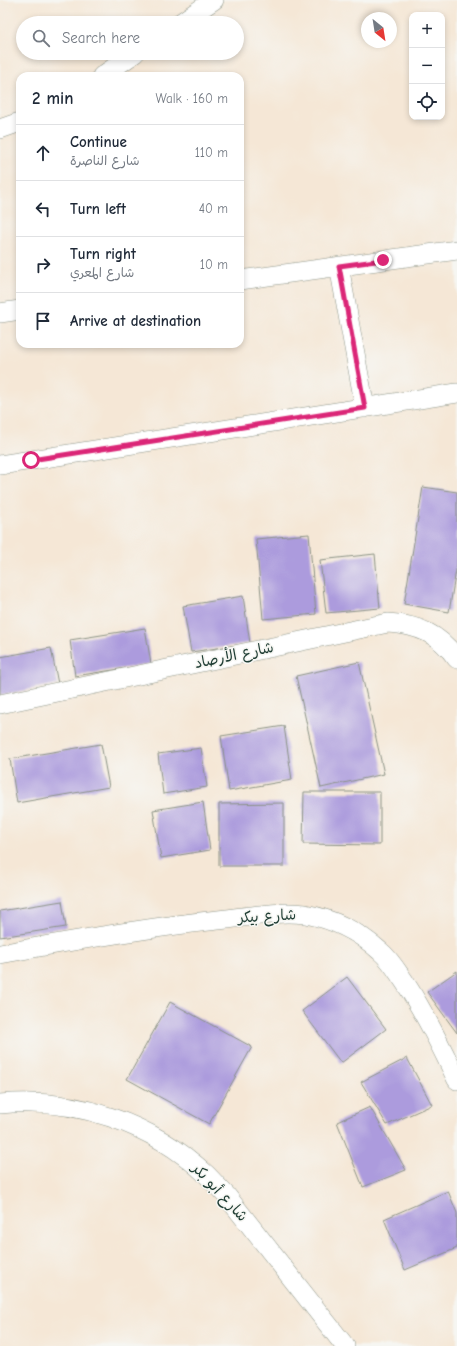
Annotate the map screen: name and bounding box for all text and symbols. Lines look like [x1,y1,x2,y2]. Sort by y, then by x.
north arrow [361,12,397,48]
map controls [409,12,445,120]
button: + [409,12,445,48]
search box [16,16,244,60]
icon: search [30,27,52,49]
text: Search here [62,29,140,47]
button: − [409,48,445,84]
button: locate [409,84,445,120]
text: 2 min [32,89,73,108]
text: Walk · 160 m [156,91,228,106]
text: Continue [70,133,127,151]
icon: ahead [32,142,54,164]
text: 110 m [195,145,228,160]
text: شارع الناصرة [70,153,140,168]
icon: left [32,198,54,220]
text: Turn left [70,200,126,218]
text: 40 m [199,201,228,216]
text: Turn right [70,245,136,263]
route end [374,251,392,269]
icon: right [32,254,54,276]
text: 10 m [200,257,228,272]
text: شارع المعري [70,265,134,280]
icon: arrive [32,310,54,332]
text: Arrive at destination [70,312,201,330]
route start [22,451,40,469]
street label: شارع الأرصاد [193,637,275,673]
street label: شارع بيكر [236,905,296,928]
street label: شارع أبو بكر [186,1158,252,1226]

